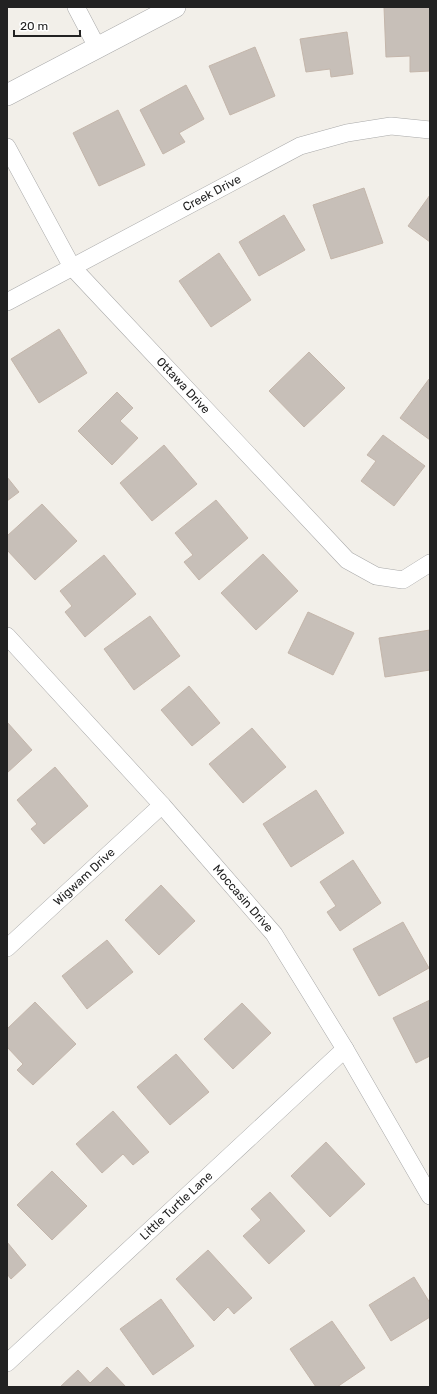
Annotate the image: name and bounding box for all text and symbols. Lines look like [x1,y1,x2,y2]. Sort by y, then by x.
scale bar [14,12,80,38]
text: 20 m [20,19,48,33]
street label: Creek Drive [180,172,243,214]
street label: Ottawa Drive [153,354,213,417]
street label: Wigwam Drive [51,845,118,909]
street label: Moccasin Drive [210,862,276,935]
street label: Little Turtle Lane [137,1169,216,1243]

